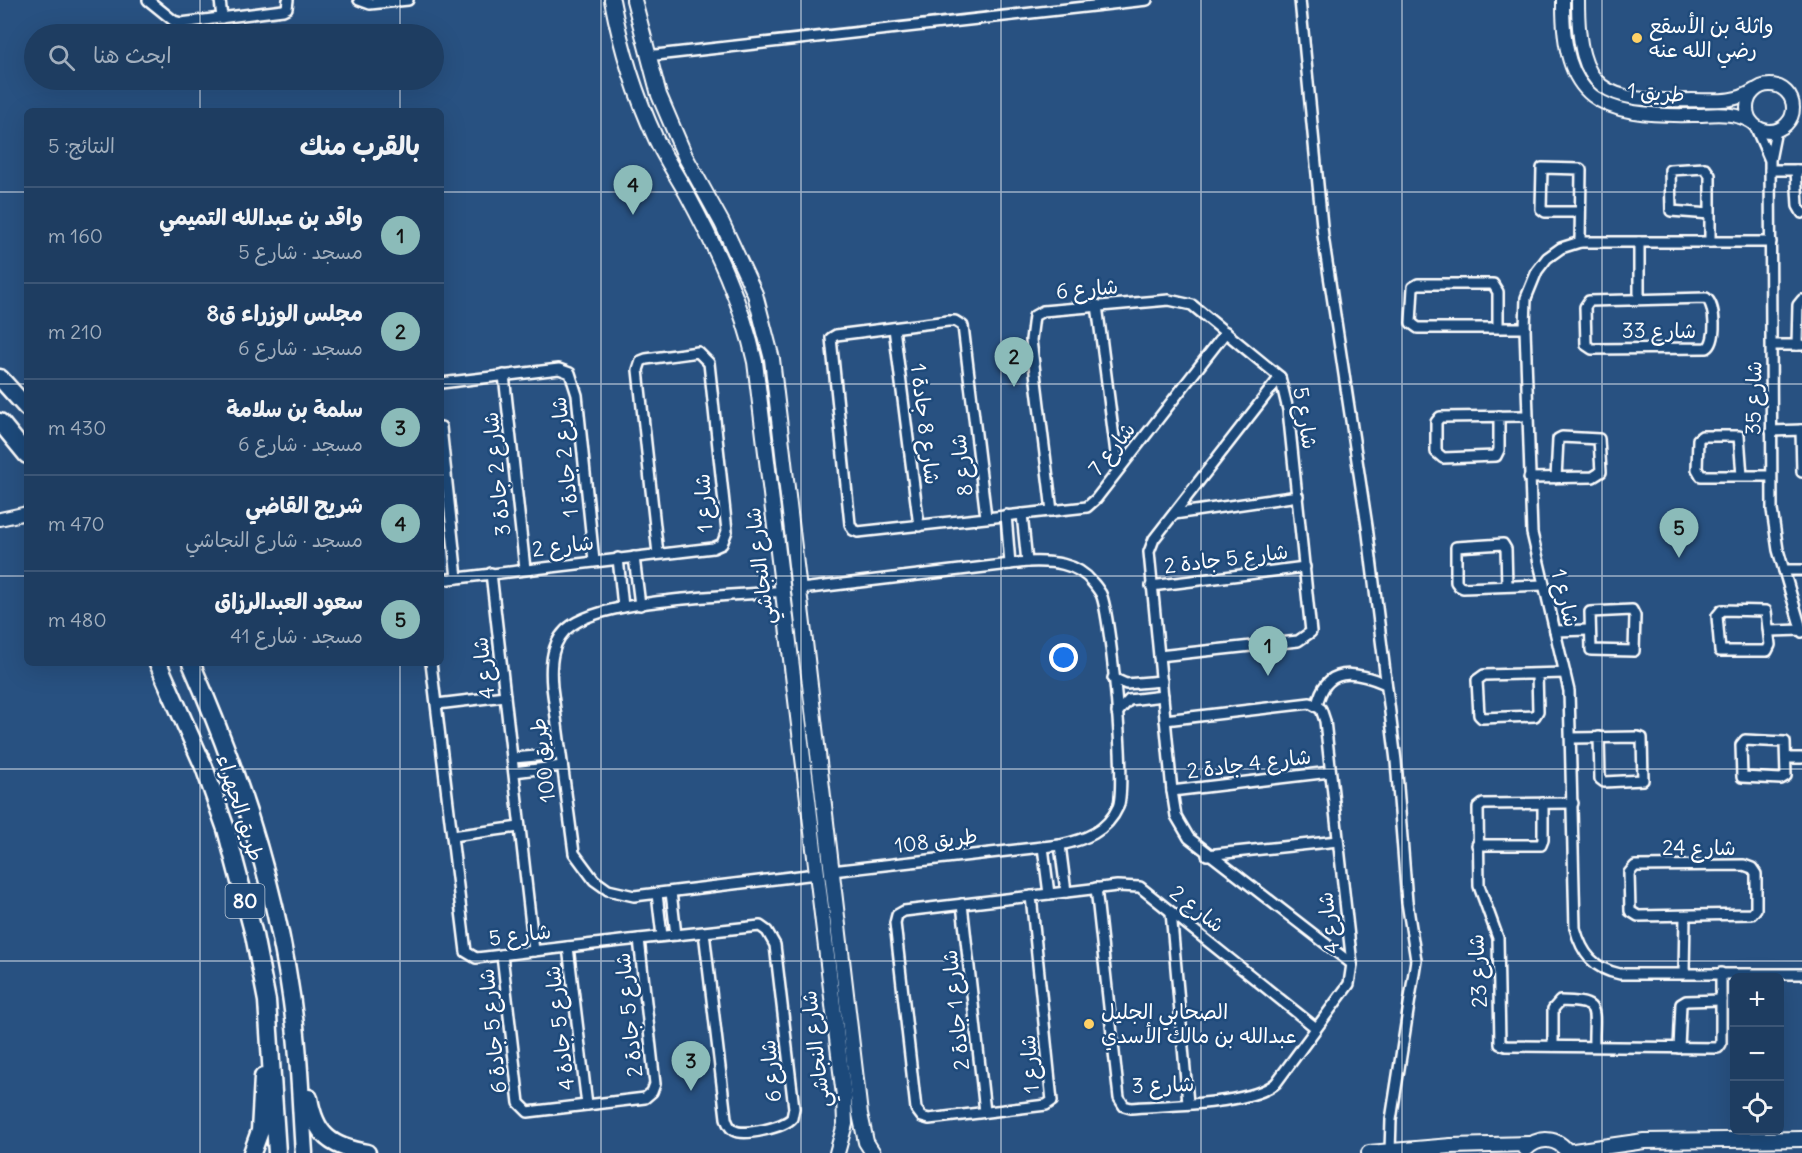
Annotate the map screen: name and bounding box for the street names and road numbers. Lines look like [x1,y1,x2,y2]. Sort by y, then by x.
street label: طريق 1 [1626,77,1686,108]
street label: شارع 6 [1055,272,1119,307]
street label: شارع 33 [1622,317,1696,346]
street label: شارع 35 [1739,361,1770,435]
street label: شارع 8 جادة 1 [903,362,946,486]
street label: شارع 5 [1285,385,1324,451]
street label: شارع 2 جادة 1 [545,395,586,519]
street label: شارع 2 جادة 3 [477,410,518,537]
street label: شارع 7 [1082,416,1143,482]
street label: شارع 8 [944,432,981,498]
street label: شارع 1 [688,473,721,533]
street label: شارع النجاشي [739,505,786,626]
street label: شارع 2 [531,528,596,565]
street label: شارع 5 جادة 2 [1162,537,1290,581]
street label: شارع 1 [1543,566,1586,630]
street label: شارع 4 [466,635,503,701]
street label: طريق 100 [524,716,561,804]
street label: شارع 4 جادة 2 [1185,742,1313,787]
street label: طريق الجهراء [211,751,270,865]
street label: طريق 108 [893,822,979,859]
street label: شارع 24 [1662,834,1736,863]
street label: شارع 2 [1163,879,1230,940]
road number: 80 [226,884,264,918]
street label: شارع 4 [1311,890,1348,956]
street label: شارع 5 [487,917,553,954]
street label: شارع 23 [1462,933,1495,1009]
street label: شارع 1 جادة 2 [936,948,977,1072]
street label: شارع 5 جادة 2 [609,951,650,1079]
street label: شارع 5 جادة 4 [538,964,583,1092]
street label: شارع 5 جادة 6 [473,967,514,1095]
street label: شارع النجاشي [795,988,842,1109]
street label: شارع 1 [1014,1034,1047,1094]
street label: شارع 6 [754,1038,789,1104]
street label: شارع 3 [1131,1070,1195,1101]

